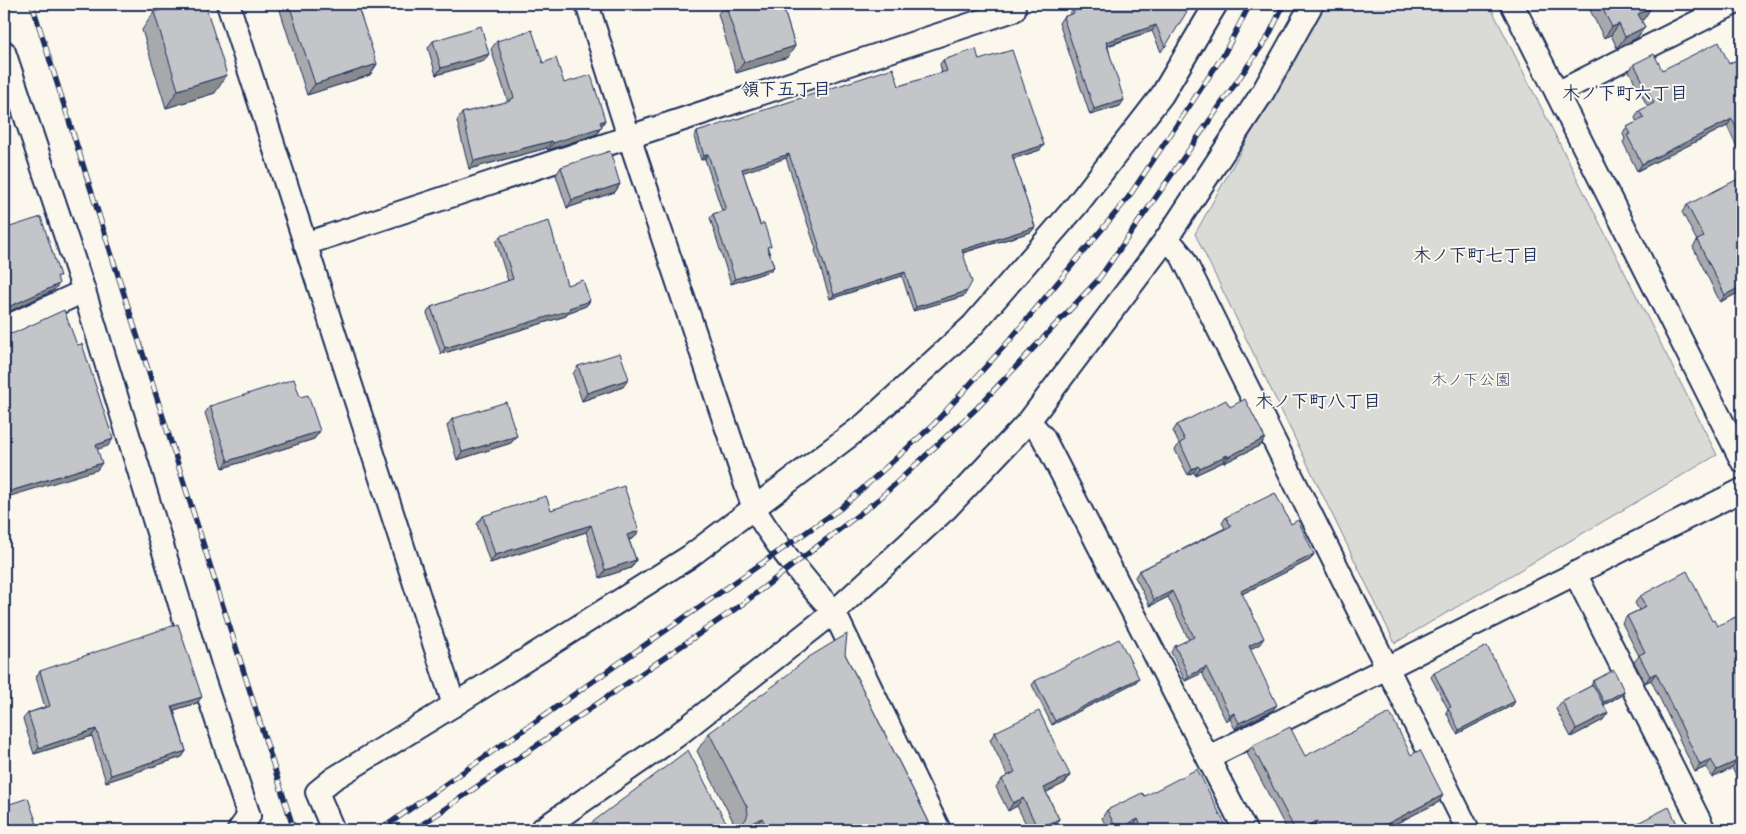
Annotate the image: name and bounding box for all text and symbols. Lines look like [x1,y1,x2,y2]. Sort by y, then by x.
district label: 領下五丁目 [741,73,831,105]
district label: 木ノ下町六丁目 [1562,77,1688,109]
district label: 木ノ下町七丁目 [1413,239,1539,271]
park label: 木ノ下公園 [1431,365,1511,394]
district label: 木ノ下町八丁目 [1255,385,1381,417]

